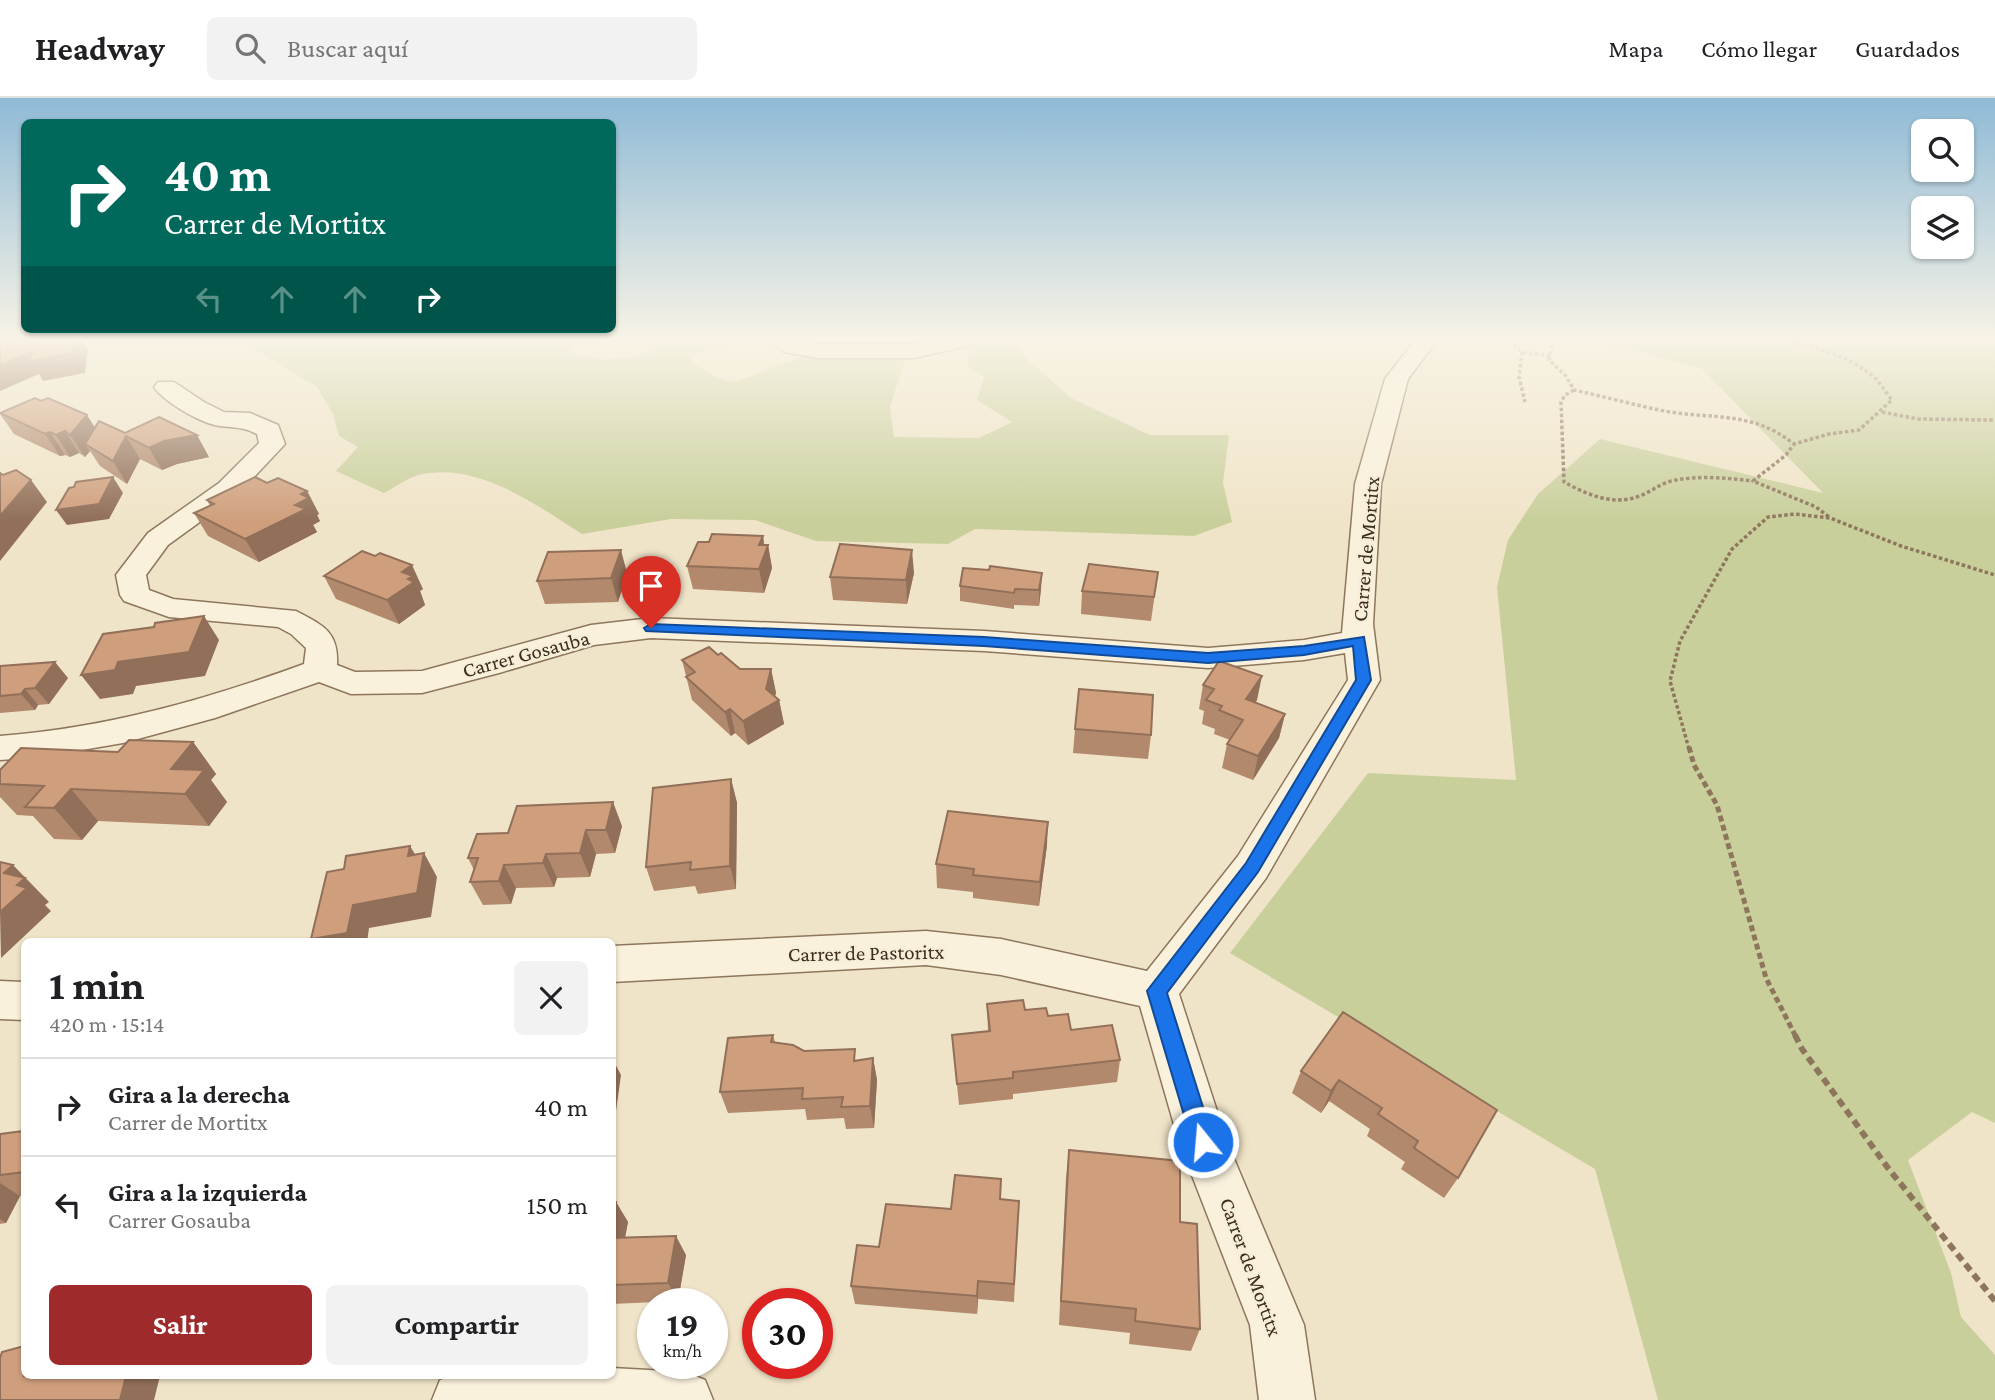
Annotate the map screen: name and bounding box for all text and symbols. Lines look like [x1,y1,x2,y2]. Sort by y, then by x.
search box [207,17,697,80]
icon: search [231,29,269,67]
text: Headway [35,30,165,67]
text: Buscar aquí [287,34,408,63]
text: Mapa [1609,35,1663,62]
text: Cómo llegar [1701,35,1817,62]
text: Guardados [1855,35,1960,62]
map controls [1911,119,1974,259]
button: search [1911,119,1974,182]
icon: right [49,147,140,238]
text: 40 m [164,147,271,202]
button: layers [1911,196,1974,259]
text: Carrer de Mortitx [164,205,386,241]
icon: left [190,280,228,318]
icon: ahead [263,280,301,318]
icon: ahead [336,280,374,318]
icon: right [409,280,447,318]
street label: Carrer de Mortitx [1348,475,1384,623]
pin [621,556,681,628]
icon: arrive [632,567,670,605]
street label: Carrer Gosauba [460,625,592,682]
street label: Carrer de Pastoritx [788,940,945,966]
text: 1 min [49,961,145,1008]
button: close [514,961,588,1035]
text: 420 m · 15:14 [49,1011,165,1037]
text: Gira a la derecha [108,1080,290,1109]
icon: right [49,1088,87,1126]
text: 40 m [534,1093,588,1122]
position arrow [1166,1105,1240,1179]
text: Carrer de Mortitx [108,1109,268,1135]
text: Gira a la izquierda [108,1178,307,1207]
icon: left [49,1186,87,1224]
text: 150 m [527,1191,588,1220]
street label: Carrer de Mortitx [1215,1194,1287,1340]
text: Carrer Gosauba [108,1207,251,1233]
button: Salir [49,1285,312,1365]
button: Compartir [326,1285,588,1365]
speed limit sign: 30 [742,1288,833,1379]
text: 19 [666,1305,699,1344]
text: km/h [663,1341,702,1361]

